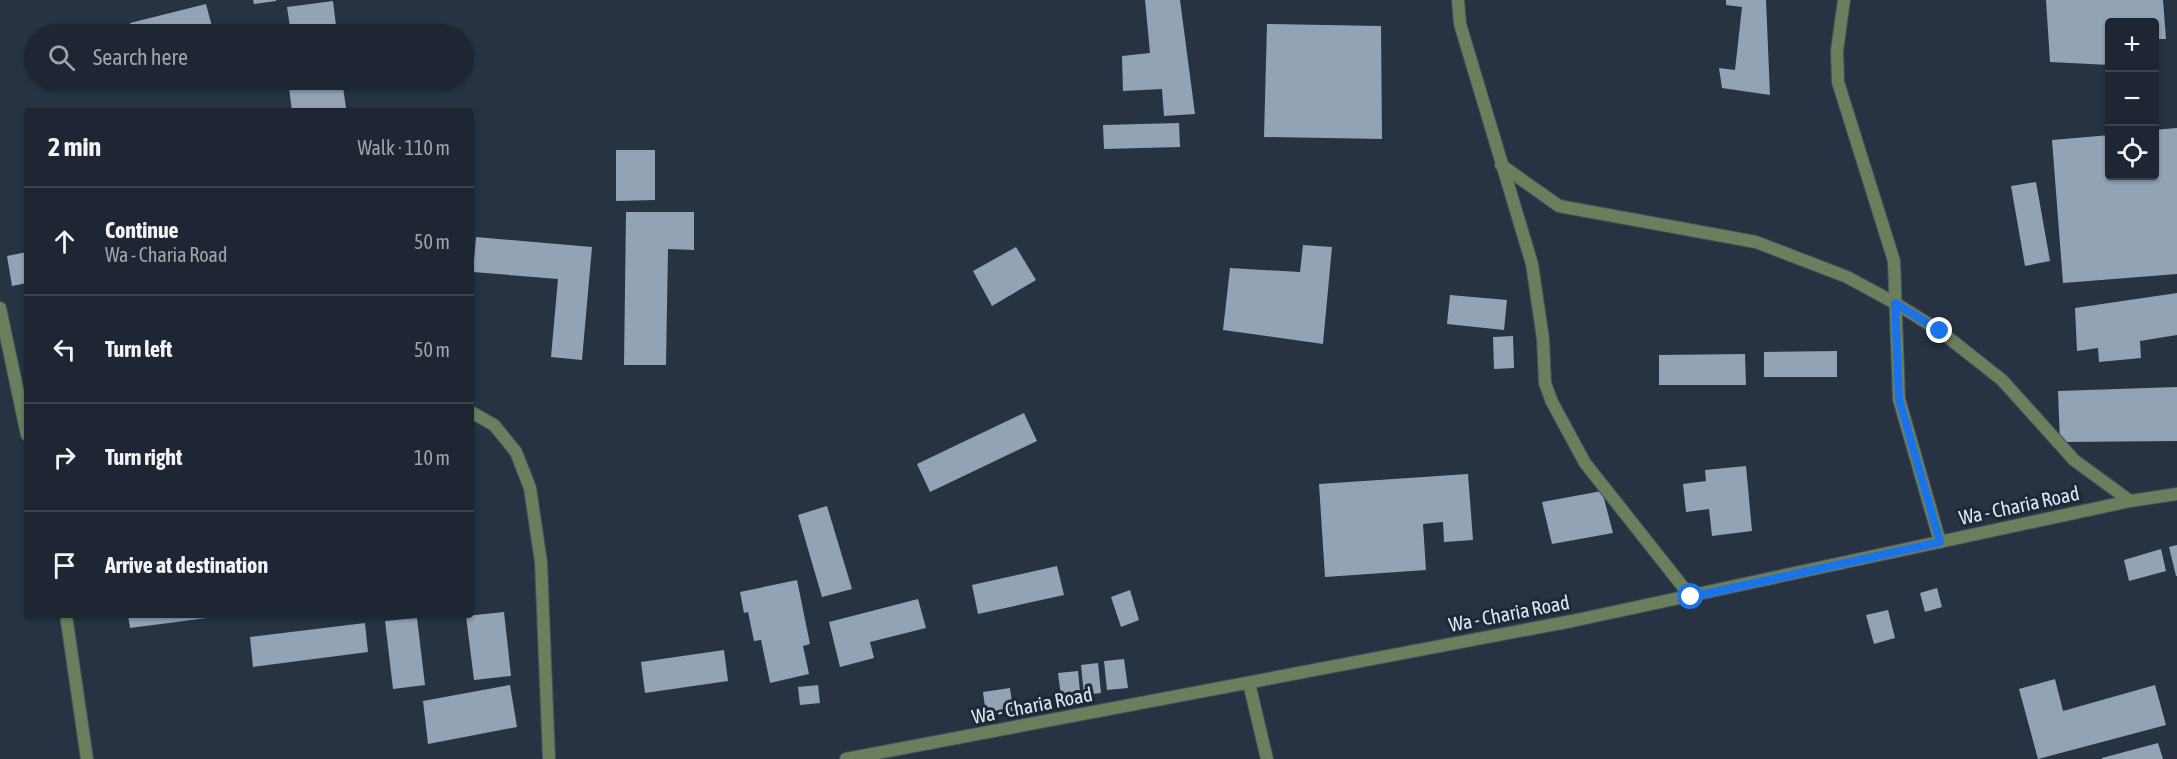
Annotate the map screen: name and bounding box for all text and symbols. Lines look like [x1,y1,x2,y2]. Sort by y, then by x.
map controls [2105,18,2159,180]
button: + [2105,18,2159,72]
search box [24,24,474,90]
icon: search [45,41,78,74]
text: Search here [93,44,188,70]
button: − [2105,72,2159,126]
button: locate [2105,126,2159,180]
text: 2 min [48,132,101,162]
text: Walk · 110 m [358,136,450,159]
text: Continue [105,217,179,243]
icon: ahead [48,225,81,258]
text: 50 m [414,230,450,253]
text: Wa - Charia Road [105,243,227,266]
route end [1926,317,1952,343]
icon: left [48,333,81,366]
text: Turn left [105,336,172,362]
text: 50 m [414,338,450,361]
icon: right [48,441,81,474]
text: Turn right [105,444,182,470]
text: 10 m [414,446,450,469]
street label: Wa - Charia Road [1957,481,2081,529]
icon: arrive [48,549,81,582]
text: Arrive at destination [105,552,268,578]
route start [1677,583,1703,609]
street label: Wa - Charia Road [1447,590,1571,636]
street label: Wa - Charia Road [970,682,1094,728]

